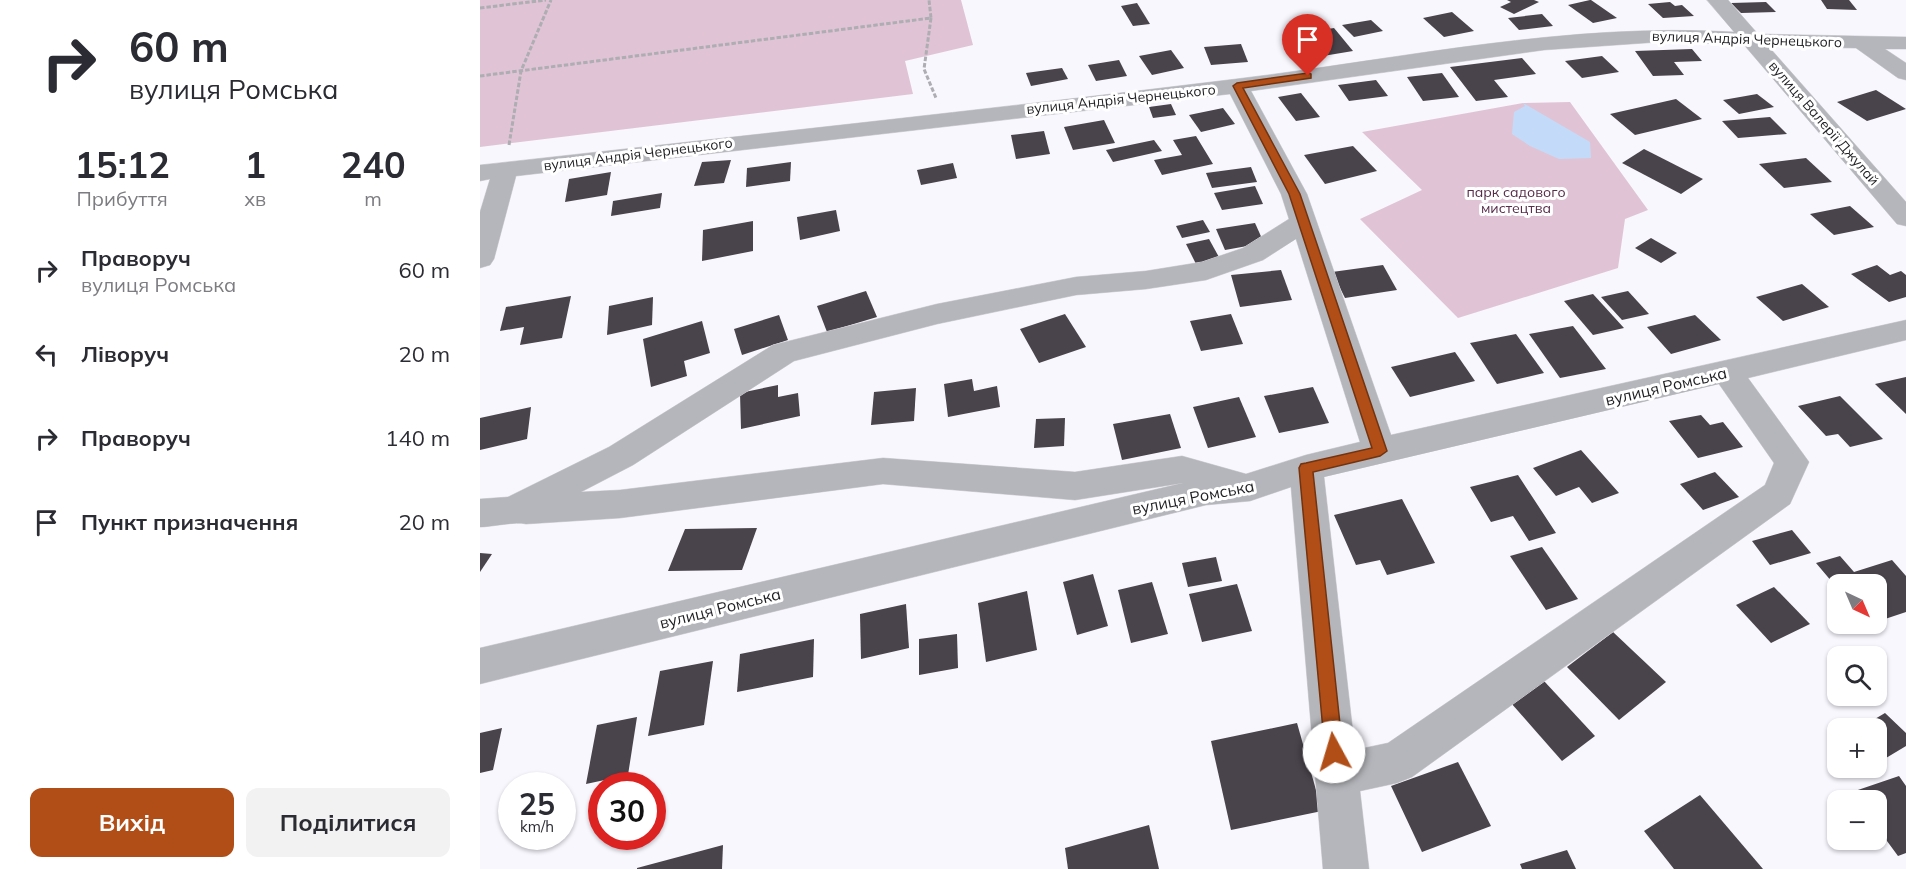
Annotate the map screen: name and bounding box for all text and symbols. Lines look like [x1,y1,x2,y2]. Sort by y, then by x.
pin [1282,14,1333,76]
text: 60 m [129,20,229,73]
icon: arrive [1291,23,1324,56]
icon: right [30,24,108,102]
street label: вулиця Андрія Чернецького [1652,27,1842,51]
street label: вулиця Валерії Джулай [1765,57,1883,189]
text: вулиця Ромська [129,72,339,106]
street label: вулиця Андрія Чернецького [1025,80,1217,118]
street label: вулиця Андрія Чернецького [542,133,734,175]
text: 15:12 [74,142,170,187]
text: 1 [244,142,266,187]
text: 240 [341,142,406,187]
park label: парк садового мистецтва [1466,183,1566,217]
text: Прибуття [77,186,168,211]
text: хв [244,186,266,211]
text: m [364,186,382,211]
text: Праворуч [81,244,191,272]
icon: right [30,254,63,287]
text: 60 m [399,256,450,284]
text: вулиця Ромська [81,272,236,297]
icon: left [30,338,63,371]
text: Ліворуч [81,340,169,368]
text: 20 m [399,340,450,368]
street label: вулиця Ромська [1603,362,1729,410]
icon: right [30,422,63,455]
text: Праворуч [81,424,191,452]
text: 140 m [385,424,450,452]
street label: вулиця Ромська [1130,475,1256,519]
icon: arrive [30,506,63,539]
text: Пункт призначення [81,508,298,536]
text: 20 m [399,508,450,536]
north arrow [1827,574,1887,634]
map controls [1827,574,1887,850]
street label: вулиця Ромська [657,583,783,633]
button: search [1827,646,1887,706]
button: + [1827,718,1887,778]
position arrow [1302,720,1366,784]
speed limit sign: 30 [588,772,666,850]
text: 25 [519,785,555,823]
button: Вихід [30,788,234,857]
button: Поділитися [246,788,450,857]
button: − [1827,790,1887,850]
text: km/h [520,817,554,836]

